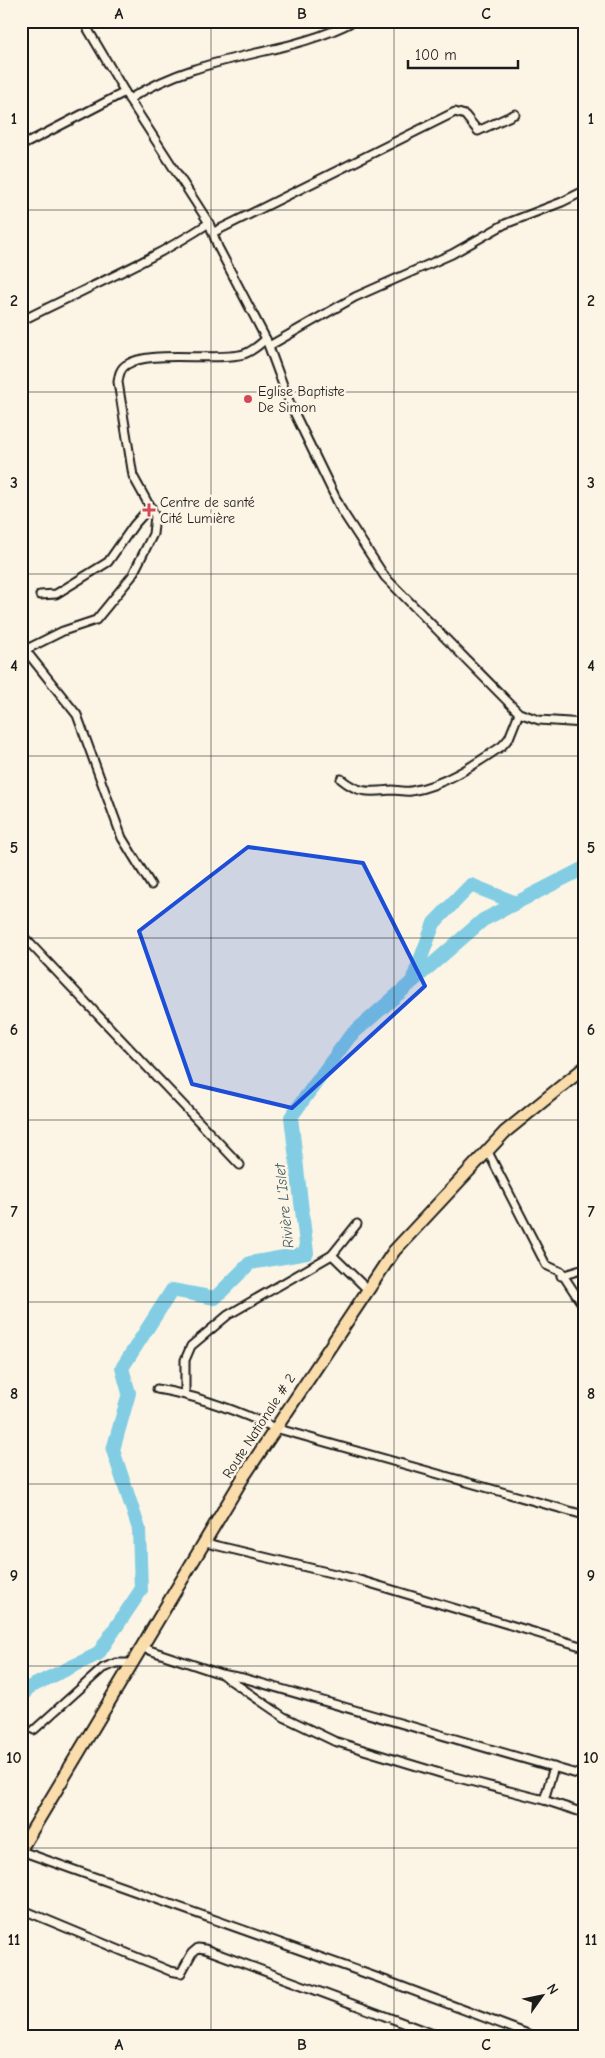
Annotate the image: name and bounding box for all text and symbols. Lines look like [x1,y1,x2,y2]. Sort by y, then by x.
text: A [115,5,124,23]
text: B [297,5,307,23]
text: C [481,5,491,23]
scale bar [408,38,518,70]
text: 100 m [415,46,457,64]
text: 1 [11,110,17,128]
text: 1 [588,110,594,128]
text: 2 [10,292,18,310]
text: 2 [587,292,595,310]
place label: Eglise Baptiste De Simon [258,383,344,416]
marker: Eglise Baptiste De Simon [242,393,254,405]
text: 3 [10,474,18,492]
text: 3 [587,474,595,492]
place label: Centre de santé Cité Lumière [160,494,255,527]
marker: Centre de santé Cité Lumière [142,503,156,517]
text: 4 [10,657,18,675]
text: 4 [587,657,595,675]
text: 5 [10,839,18,857]
text: 5 [587,839,595,857]
text: 6 [10,1021,18,1039]
text: 6 [587,1021,595,1039]
water label: Rivière L'Islet [270,1161,297,1249]
text: 7 [10,1203,18,1221]
text: 7 [587,1203,595,1221]
street label: Route Nationale # 2 [219,1371,299,1481]
text: 8 [10,1385,18,1403]
text: 8 [587,1385,595,1403]
text: 9 [10,1567,18,1585]
text: 9 [587,1567,595,1585]
text: 10 [6,1749,22,1767]
text: 10 [583,1749,599,1767]
text: 11 [8,1931,20,1949]
text: 11 [585,1931,597,1949]
north arrow [518,1970,568,2020]
text: N [543,1981,562,1998]
text: A [115,2036,124,2054]
text: B [297,2036,307,2054]
text: C [481,2036,491,2054]

